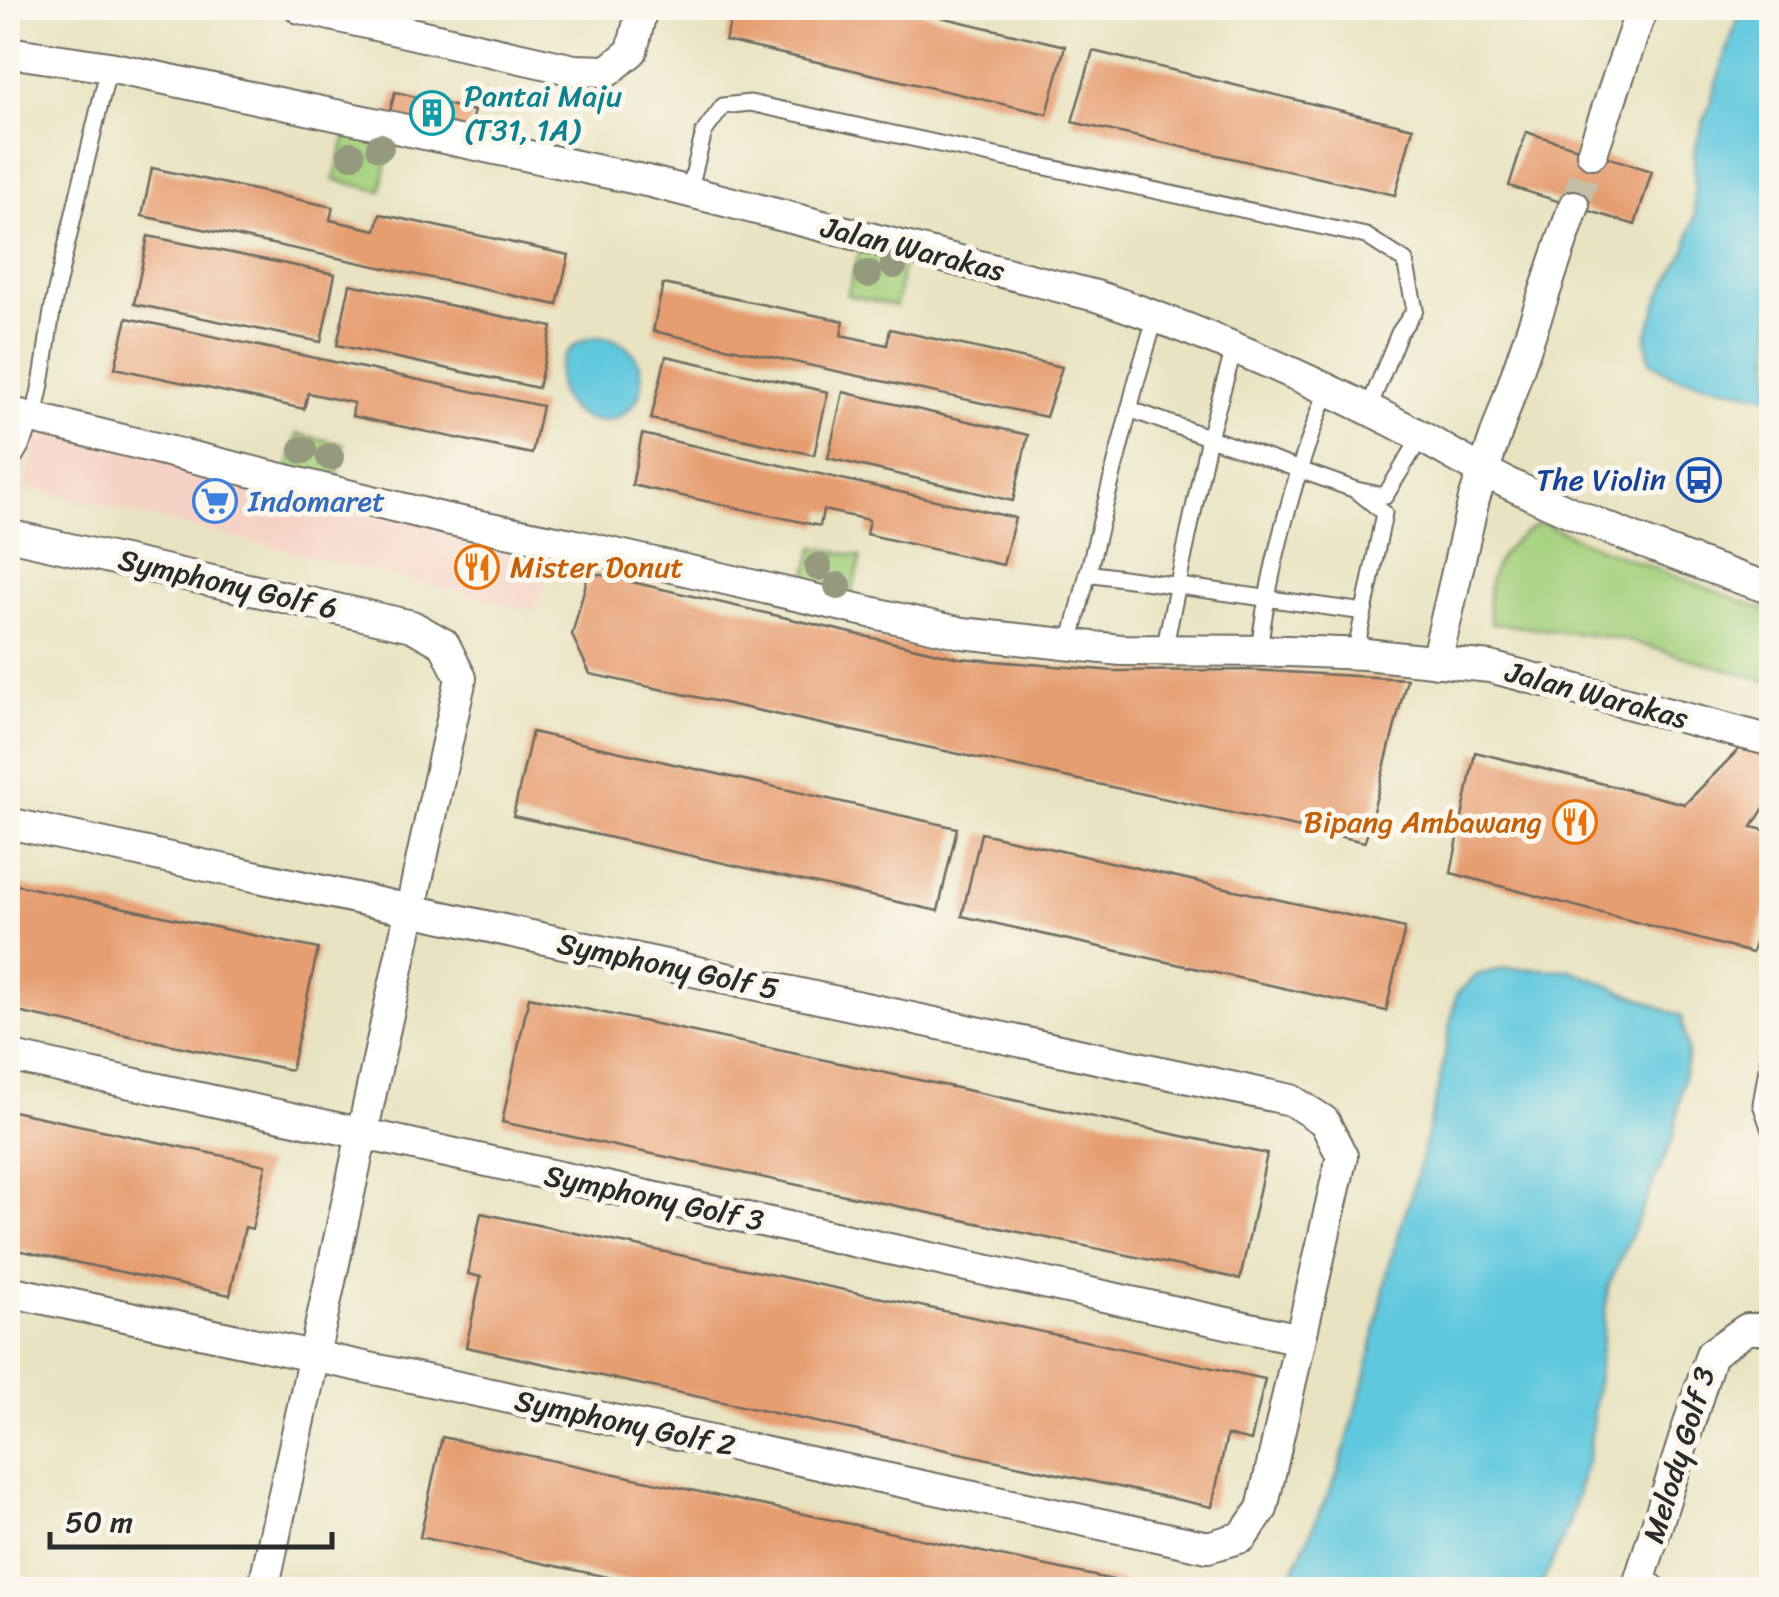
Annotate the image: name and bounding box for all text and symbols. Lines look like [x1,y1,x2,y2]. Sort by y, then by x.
place label: Pantai Maju (T31, 1A) [464,69,622,157]
building icon: Pantai Maju (T31, 1A) [409,90,455,136]
street label: Jalan Warakas [815,200,1011,298]
place label: The Violin [1536,453,1666,507]
bus stop icon: The Violin [1676,457,1722,503]
place label: Indomaret [247,474,385,528]
supermarket icon: Indomaret [192,478,238,524]
street label: Symphony Golf 6 [113,533,343,635]
place label: Mister Donut [510,540,683,594]
restaurant icon: Mister Donut [454,544,500,590]
street label: Jalan Warakas [1499,644,1695,745]
place label: Bipang Ambawang [1304,795,1542,849]
restaurant icon: Bipang Ambawang [1552,799,1598,845]
street label: Symphony Golf 5 [552,916,784,1016]
street label: Symphony Golf 3 [539,1148,769,1248]
street label: Melody Golf 3 [1627,1360,1731,1550]
street label: Symphony Golf 2 [510,1373,740,1473]
scale bar [50,1487,332,1549]
text: 50 m [65,1495,133,1549]

